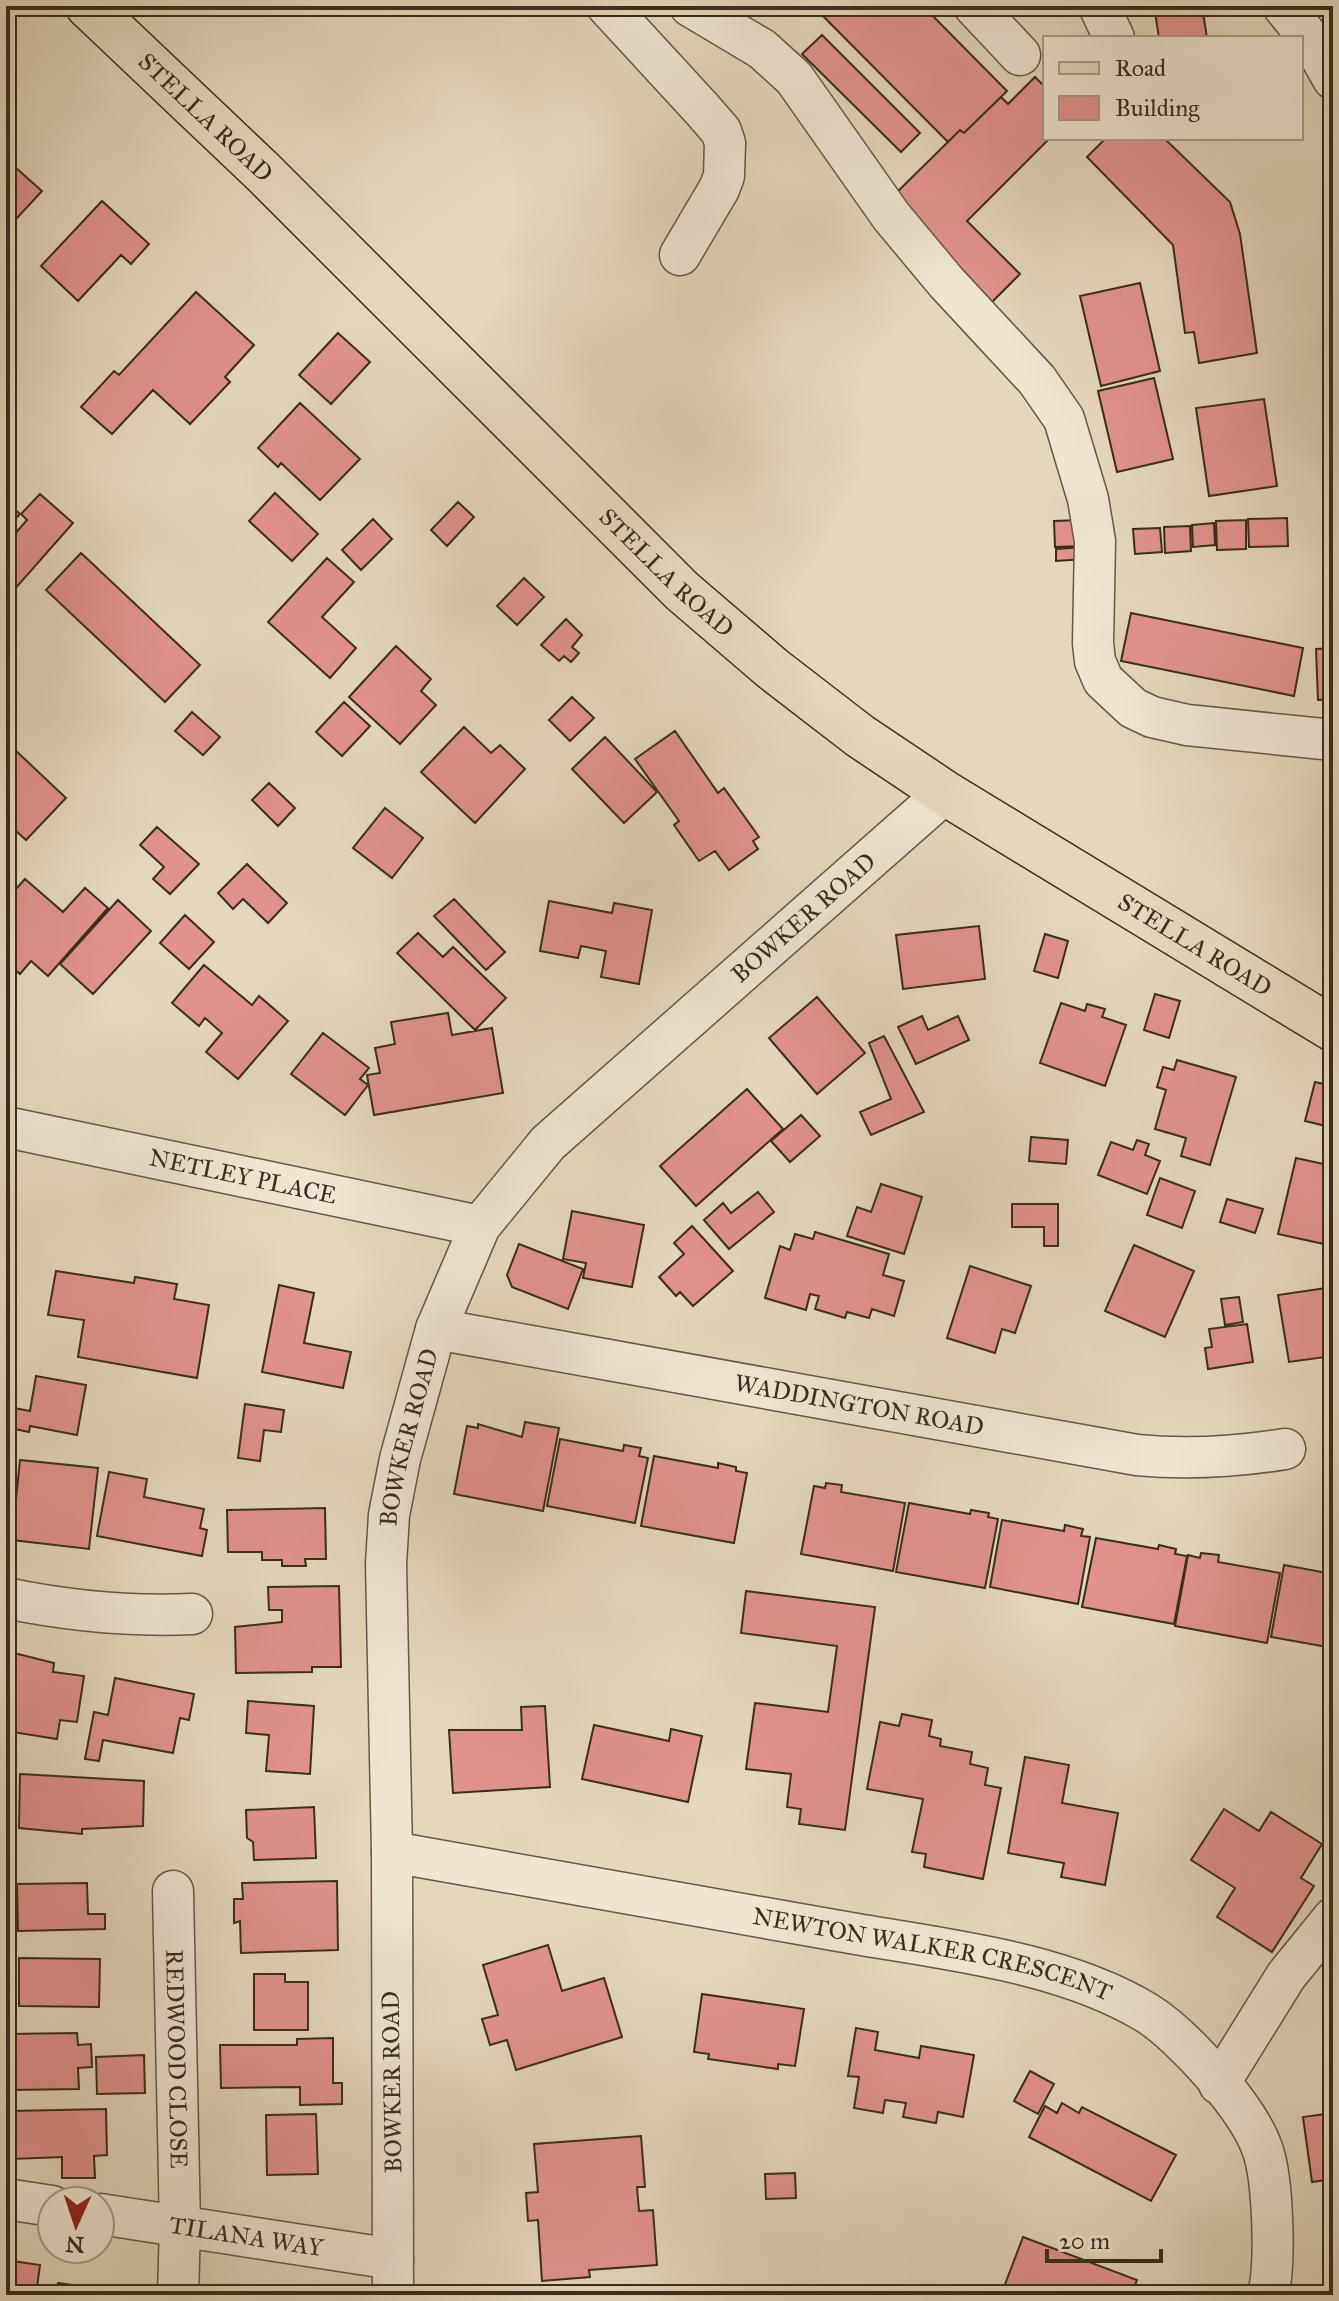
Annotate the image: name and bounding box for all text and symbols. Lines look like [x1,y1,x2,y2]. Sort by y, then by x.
legend [1043,36,1303,140]
street label: STELLA ROAD [132,47,279,188]
text: Road [1115,53,1166,83]
text: Building [1115,93,1200,123]
street label: STELLA ROAD [593,502,740,644]
street label: BOWKER ROAD [725,846,882,989]
street label: STELLA ROAD [1112,887,1277,1003]
street label: NETLEY PLACE [147,1142,339,1211]
street label: BOWKER ROAD [373,1345,445,1527]
street label: WADDINGTON ROAD [732,1368,986,1442]
street label: NEWTON WALKER CRESCENT [750,1901,1117,2008]
street label: REDWOOD CLOSE [159,1949,194,2169]
street label: BOWKER ROAD [375,1991,409,2173]
north arrow [36,2185,116,2265]
street label: TILANA WAY [167,2210,326,2263]
scale bar [1047,2213,1161,2263]
text: 20 m [1059,2226,1110,2256]
text: N [65,2230,85,2258]

